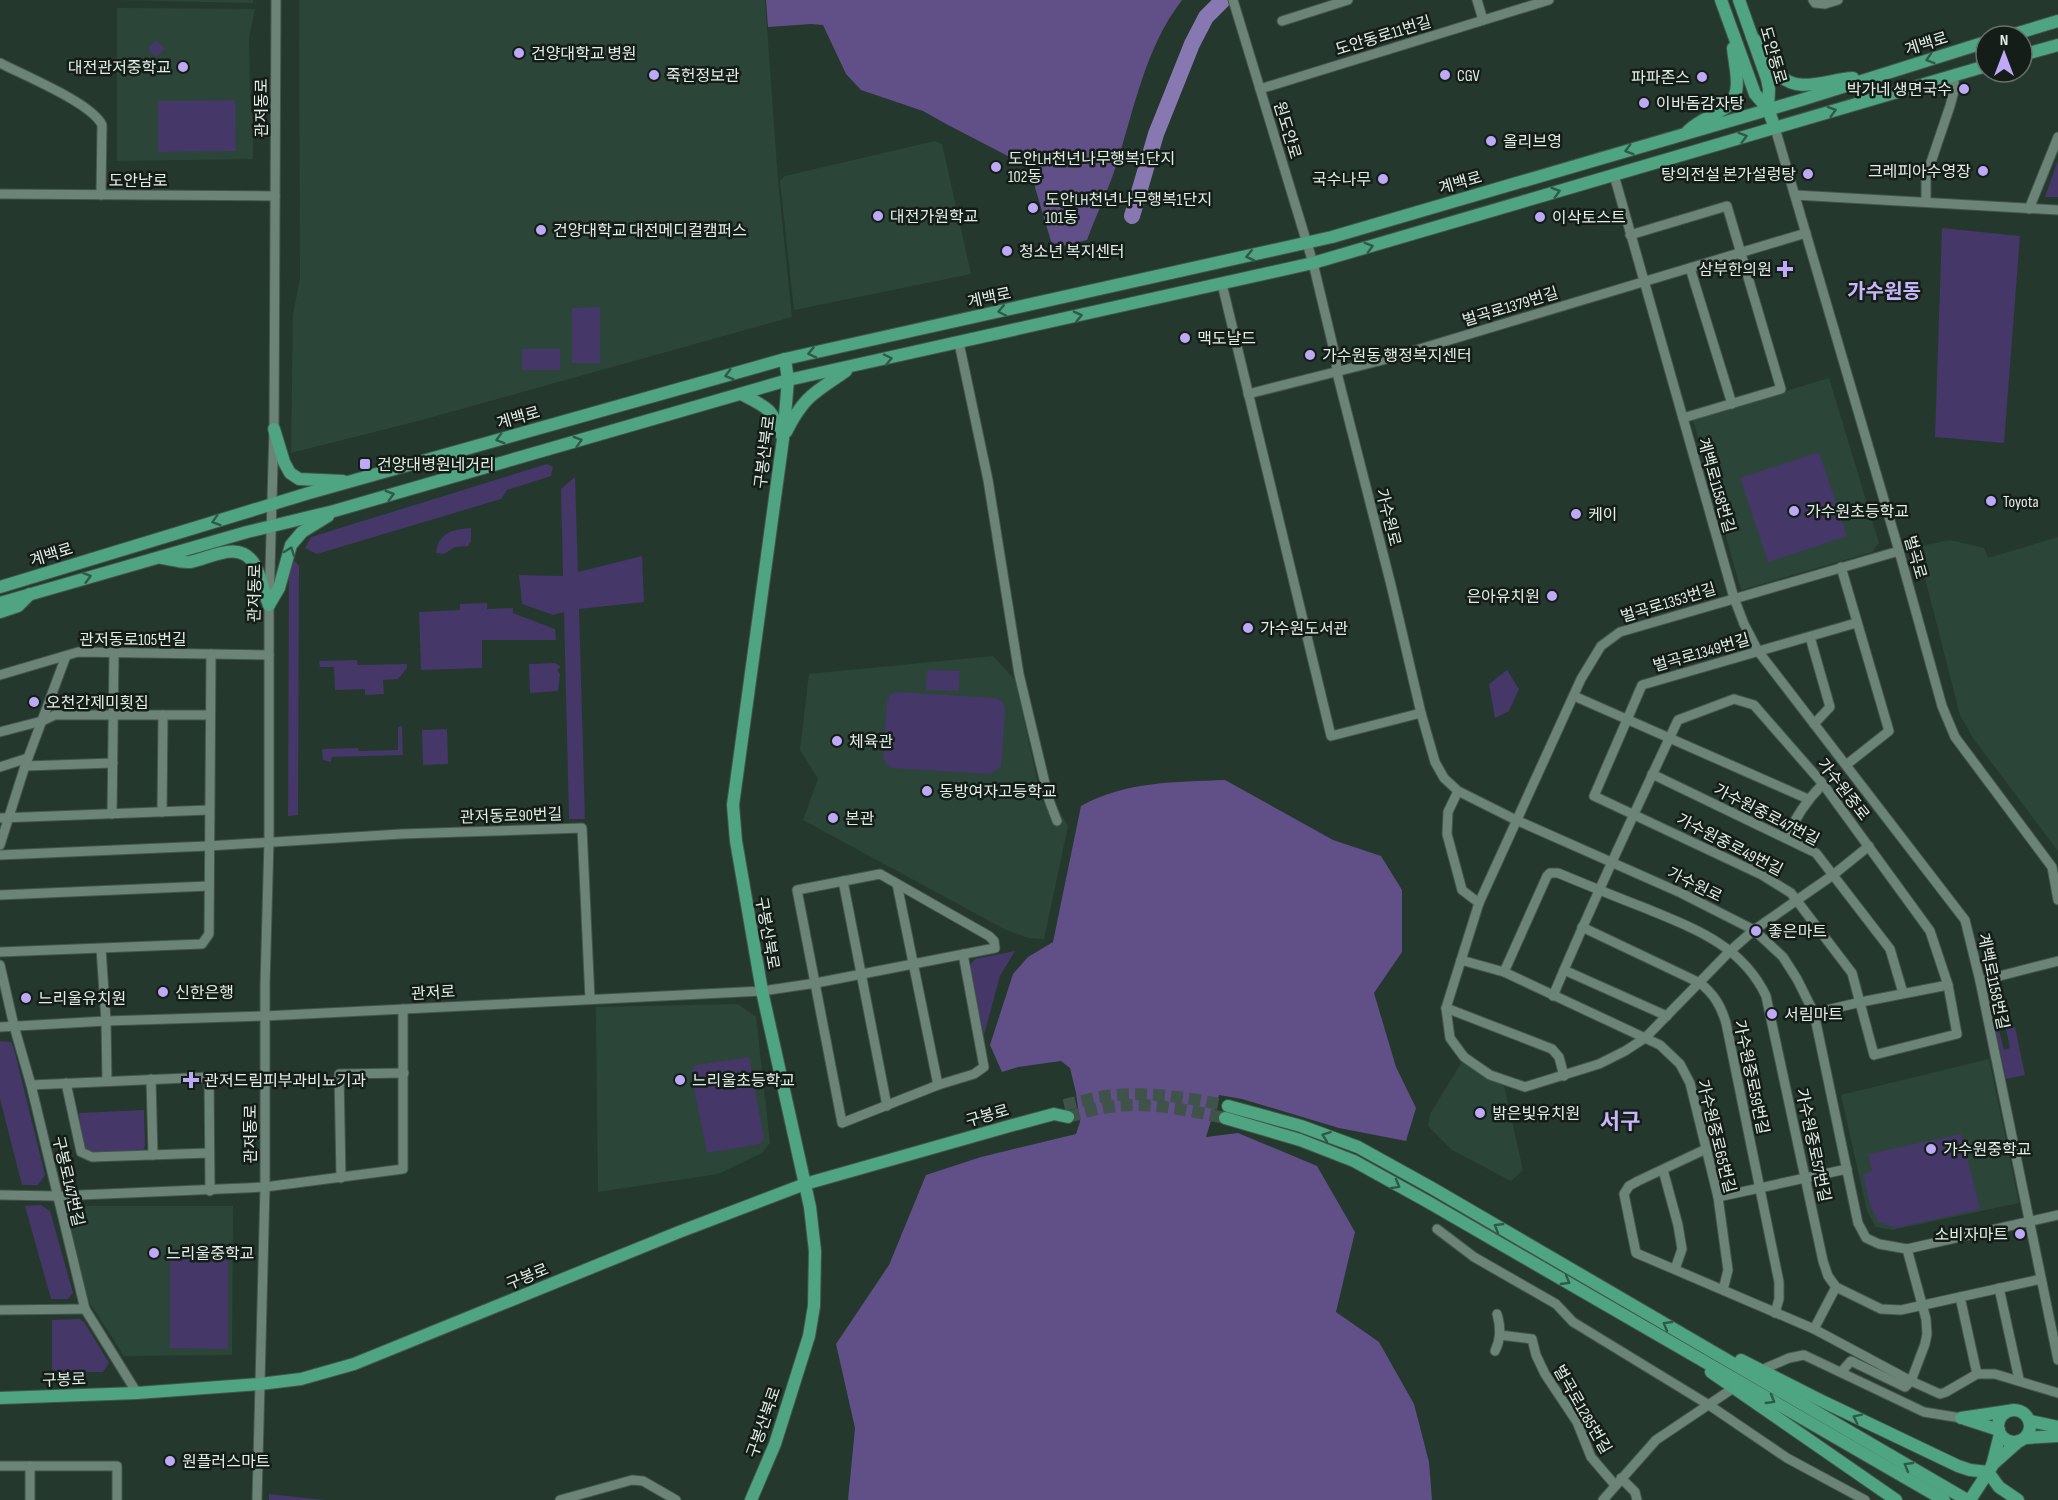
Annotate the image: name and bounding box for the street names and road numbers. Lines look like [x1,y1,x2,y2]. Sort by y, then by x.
street label: 도안동로11번길 [1333,13,1434,60]
street label: 도안동로 [1755,24,1790,87]
street label: 계백로 [1903,29,1951,60]
street label: 관저동로 [253,78,272,137]
street label: 원도안로 [1269,100,1304,162]
street label: 계백로 [1437,168,1485,199]
street label: 도안남로 [109,172,168,191]
street label: 벌곡로1379번길 [1460,284,1561,331]
street label: 계백로 [966,285,1013,312]
street label: 계백로 [495,403,543,434]
street label: 구봉산북로 [752,414,779,490]
street label: 계백로1158번길 [1693,436,1738,535]
street label: 가수원로 [1371,486,1404,548]
street label: 벌곡로 [1899,534,1930,582]
street label: 계백로 [28,540,76,571]
street label: 관저동로 [245,563,266,623]
street label: 벌곡로1353번길 [1618,580,1719,627]
street label: 관저동로105번길 [79,631,187,650]
street label: 벌곡로1349번길 [1651,631,1752,676]
street label: 가수원중로 [1813,755,1873,825]
street label: 가수원중로47번길 [1710,781,1822,850]
street label: 관저동로90번길 [459,805,563,828]
street label: 가수원중로49번길 [1673,810,1786,880]
street label: 가수원로 [1664,864,1725,907]
street label: 구봉산북로 [751,895,782,971]
street label: 계백로1158번길 [1973,931,2012,1031]
street label: 관저로 [411,983,456,1004]
street label: 가수원중로59번길 [1729,1018,1772,1136]
street label: 가수원중로65번길 [1692,1078,1739,1195]
street label: 가수원중로57번길 [1791,1087,1834,1204]
street label: 구봉로 [964,1101,1012,1132]
street label: 관저동로 [242,1104,261,1163]
street label: 구봉로147번길 [48,1134,87,1228]
street label: 구봉로 [504,1260,552,1294]
street label: 벌곡로1285번길 [1549,1362,1615,1458]
street label: 구봉로 [42,1370,87,1391]
street label: 구봉산북로 [743,1384,785,1460]

